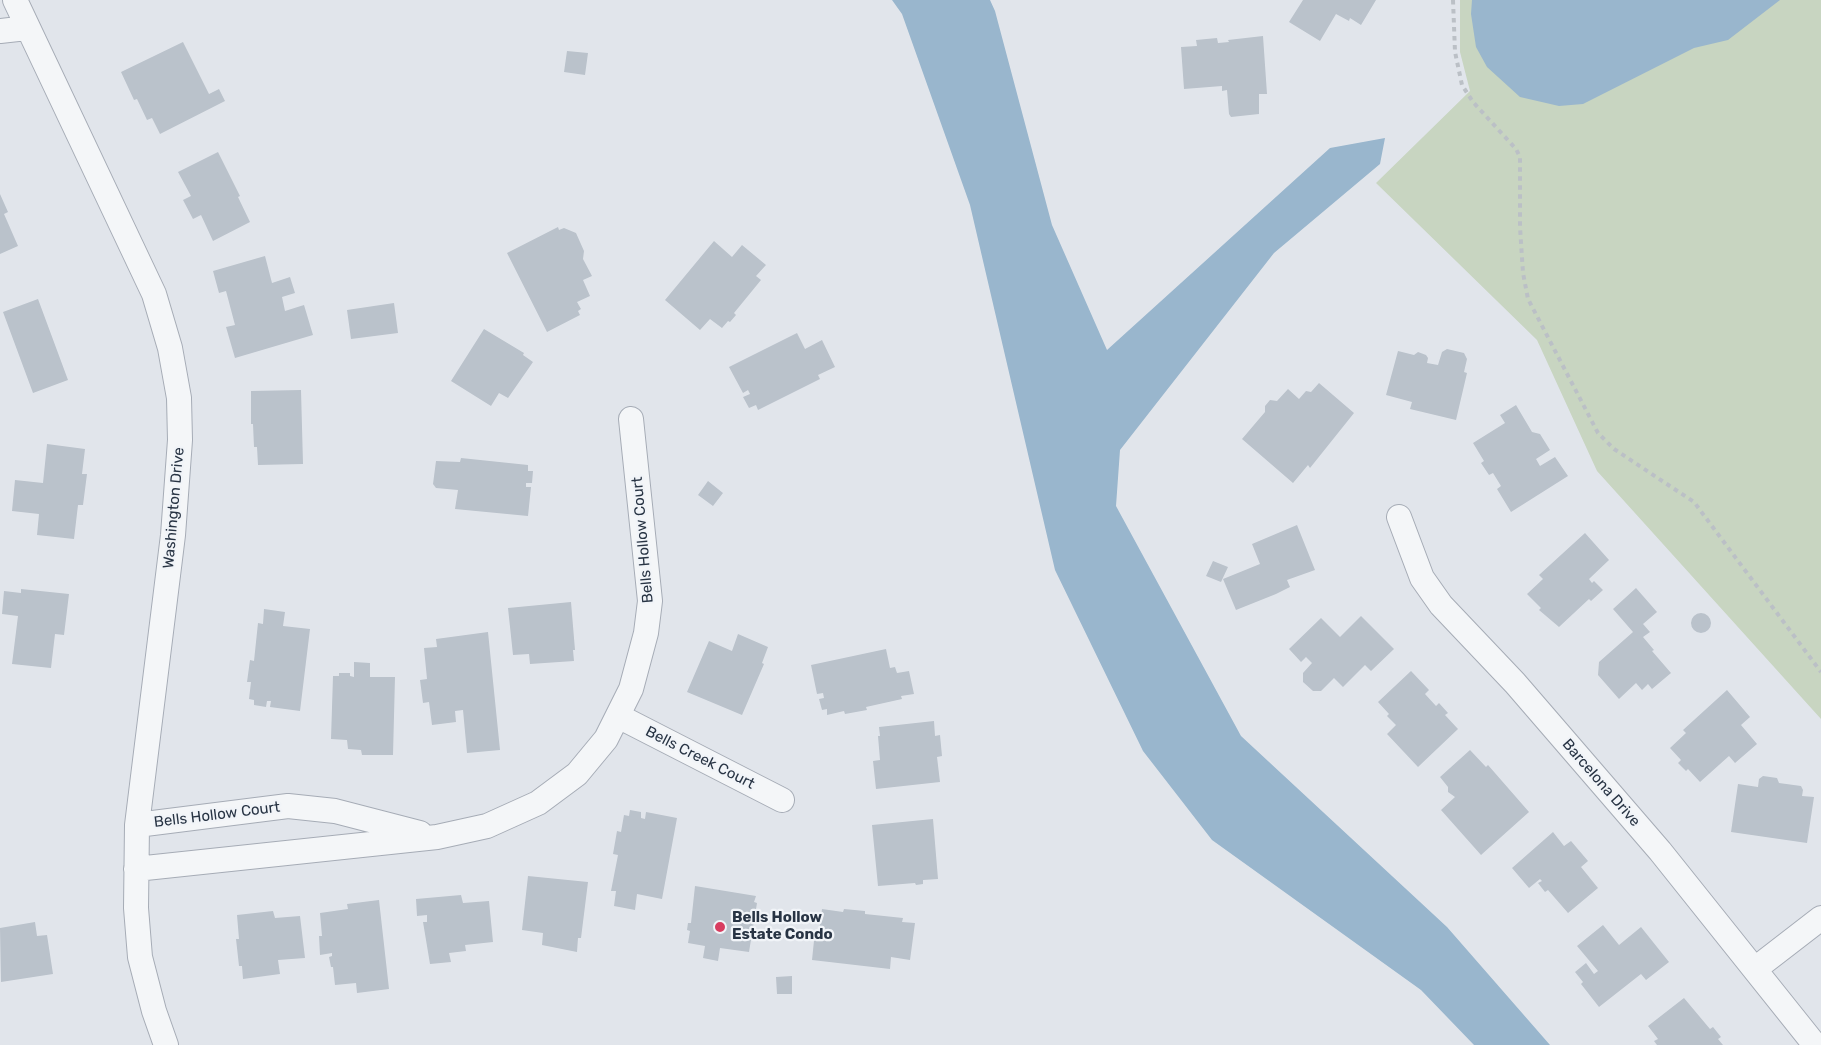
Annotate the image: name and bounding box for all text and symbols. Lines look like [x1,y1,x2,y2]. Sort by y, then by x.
street label: Washington Drive [160,447,188,569]
street label: Bells Hollow Court [629,476,657,604]
street label: Bells Creek Court [642,723,758,793]
street label: Barcelona Drive [1558,736,1644,830]
street label: Bells Hollow Court [153,798,281,832]
place label: Bells Hollow Estate Condo [732,909,833,944]
marker: Bells Hollow Estate Condo [713,920,727,934]

